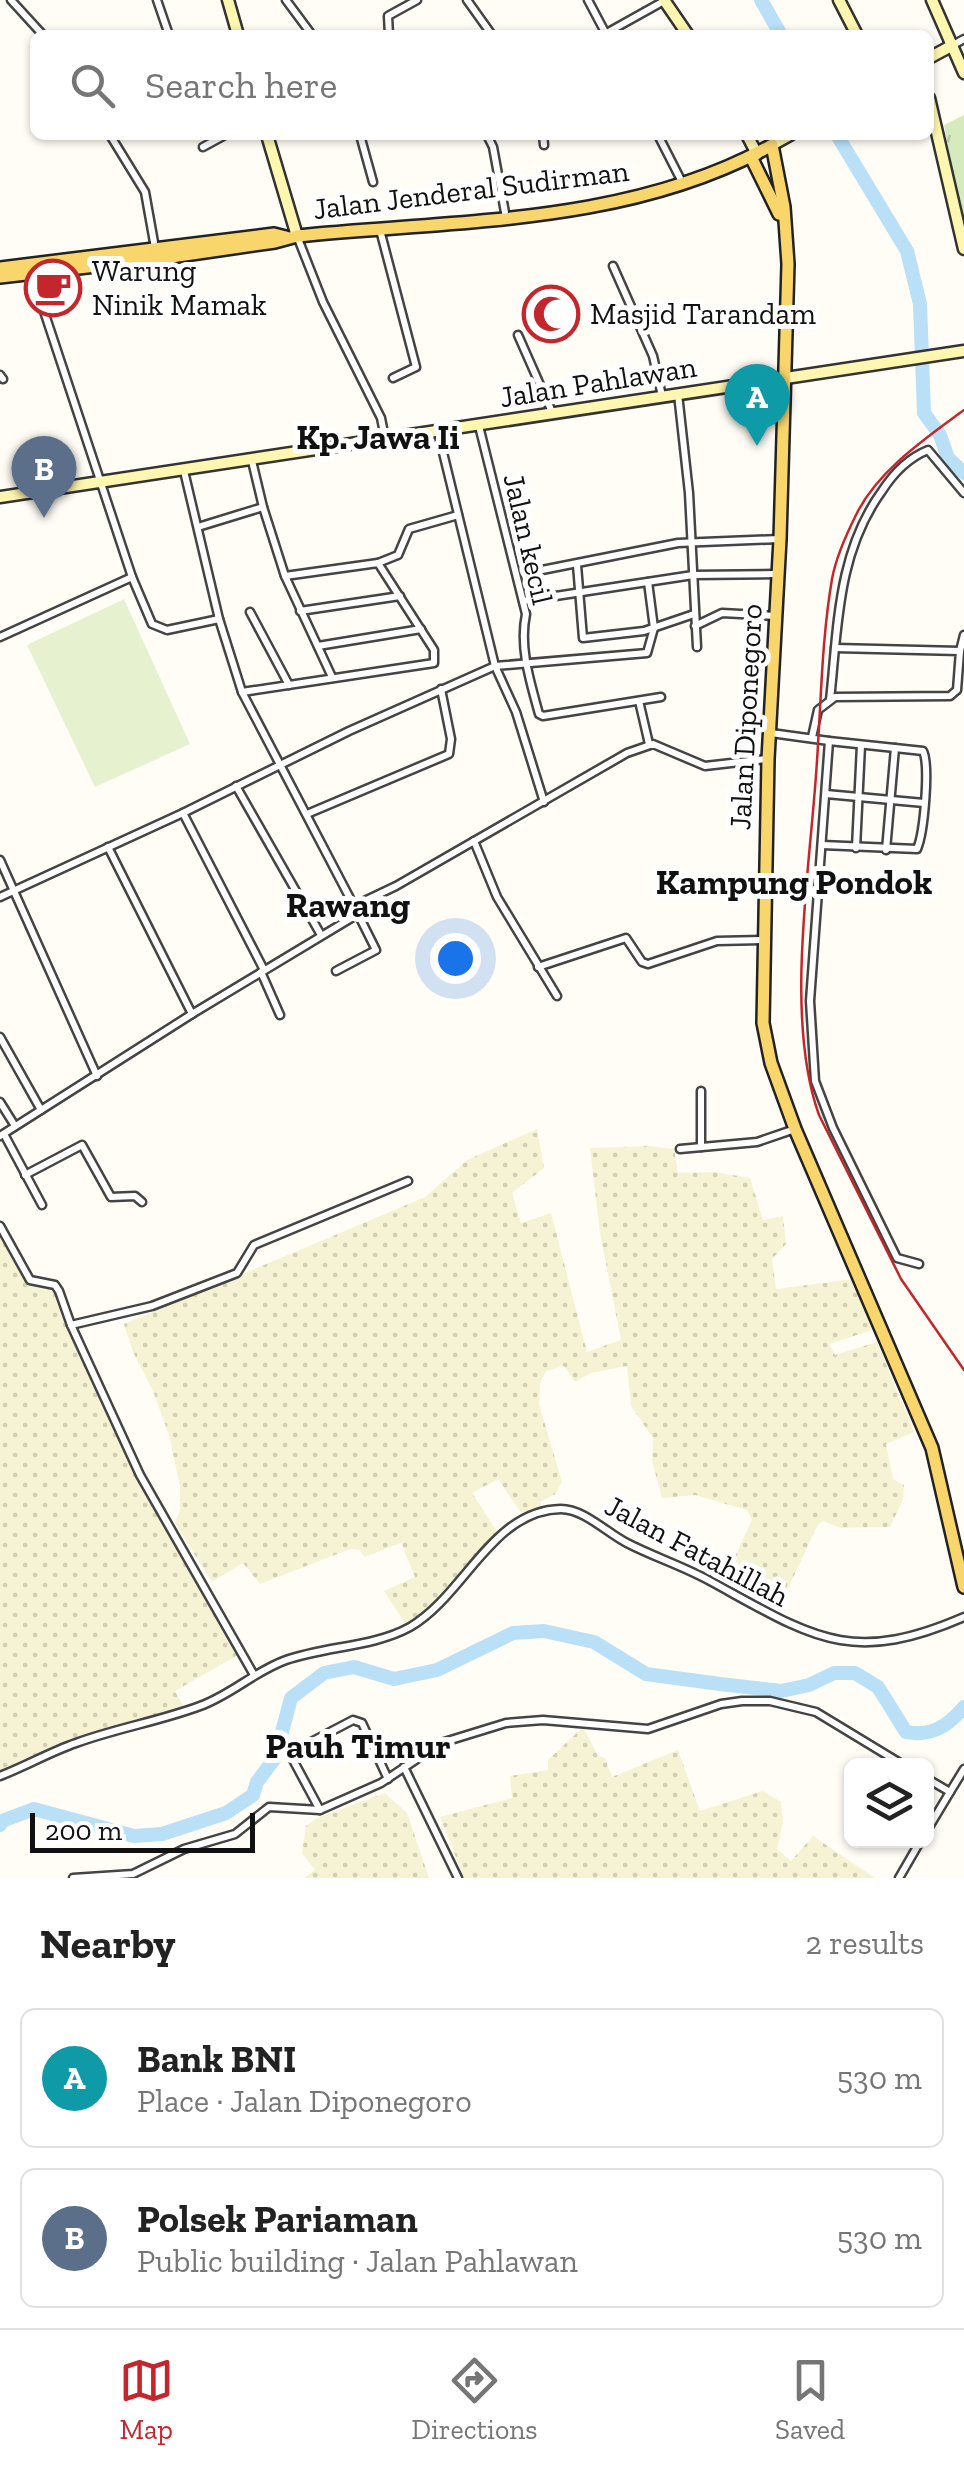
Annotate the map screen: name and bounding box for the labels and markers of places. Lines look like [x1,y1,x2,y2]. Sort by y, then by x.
place label: Warung Ninik Mamak [92,253,267,323]
cafe icon: Warung Ninik Mamak [23,258,83,318]
mosque icon: Masjid Tarandam [521,284,581,344]
place label: Masjid Tarandam [590,296,816,332]
pin: A [724,364,790,446]
pin: B [12,436,76,518]

